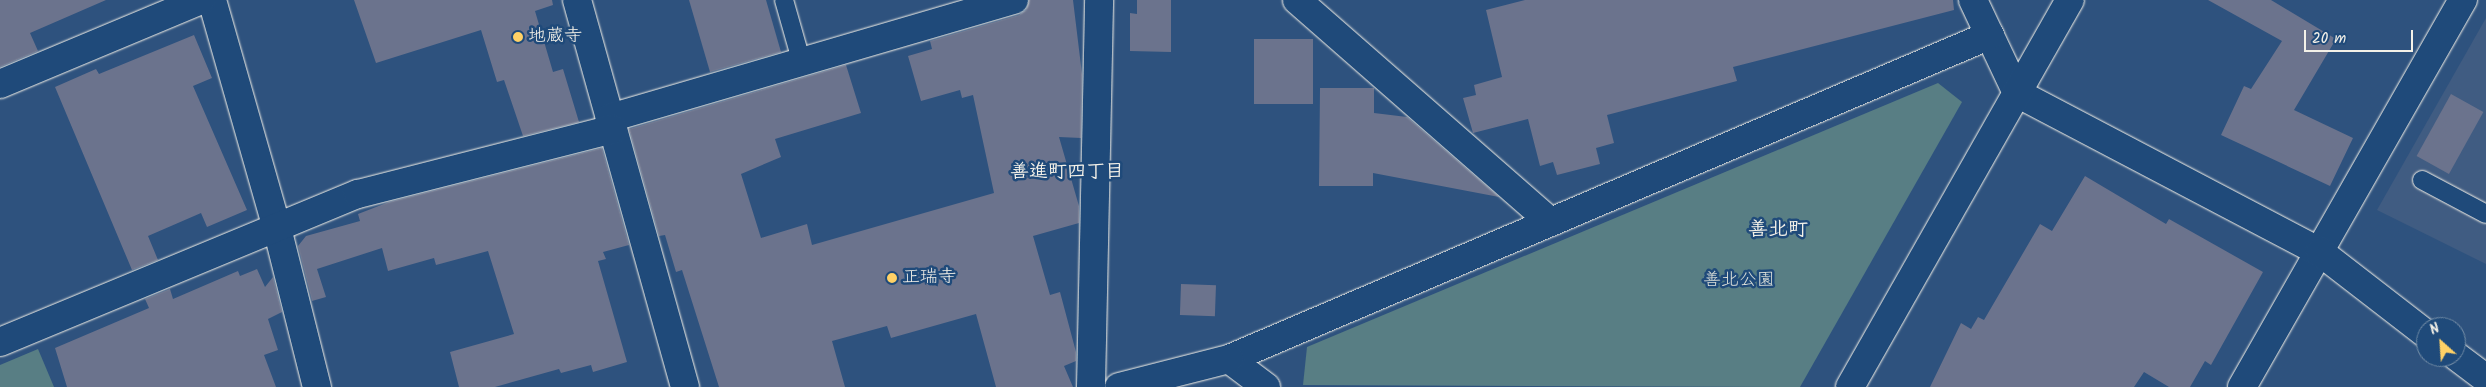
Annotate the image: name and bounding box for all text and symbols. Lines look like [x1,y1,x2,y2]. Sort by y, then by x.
scale bar [2306,20,2415,52]
place label: 地蔵寺 [528,26,582,48]
text: 20 m [2312,27,2346,51]
marker: 地蔵寺 [512,31,524,43]
district label: 善進町四丁目 [1010,162,1124,184]
district label: 善北町 [1748,218,1808,242]
place label: 正瑞寺 [902,267,956,289]
park label: 善北公園 [1703,270,1775,292]
marker: 正瑞寺 [886,272,898,284]
north arrow [2416,317,2466,367]
text: N [2426,318,2444,341]

